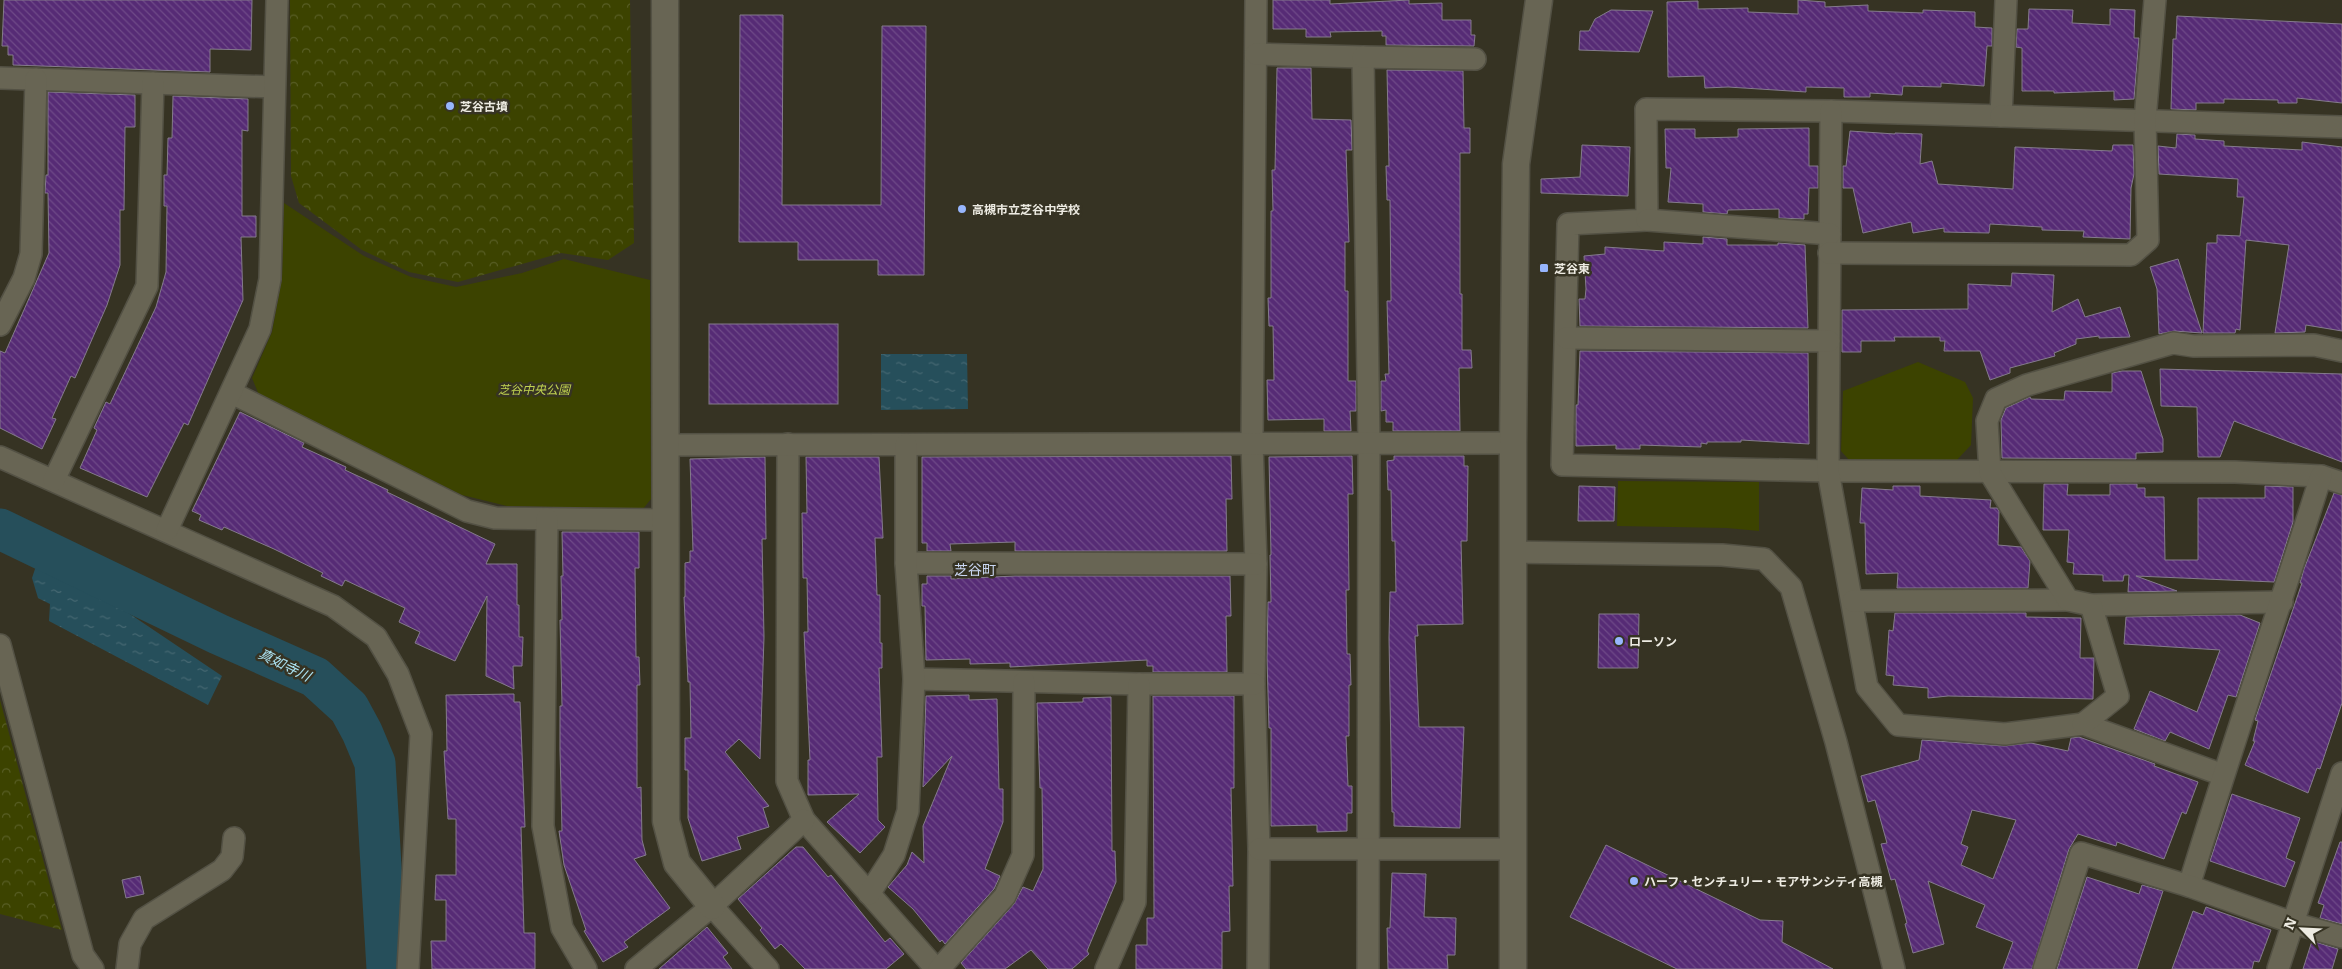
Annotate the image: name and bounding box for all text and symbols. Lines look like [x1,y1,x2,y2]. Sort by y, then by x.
place label: 芝谷古墳 [460,97,508,115]
marker: 芝谷古墳 [444,100,456,112]
place label: 高槻市立芝谷中学校 [972,200,1080,218]
marker: 高槻市立芝谷中学校 [956,203,968,215]
place label: 芝谷東 [1554,259,1590,277]
marker: 芝谷東 [1538,262,1550,274]
park label: 芝谷中央公園 [498,380,572,398]
district label: 芝谷町 [954,559,996,579]
place label: ローソン [1629,632,1677,650]
marker: ローソン [1613,635,1625,647]
water label: 真如寺川 [255,643,316,686]
place label: ハーフ・センチュリー・モアサンシティ高槻 [1644,872,1883,890]
marker: ハーフ・センチュリー・モアサンシティ高槻 [1628,875,1640,887]
north arrow [2277,904,2327,954]
text: N [2278,914,2301,933]

